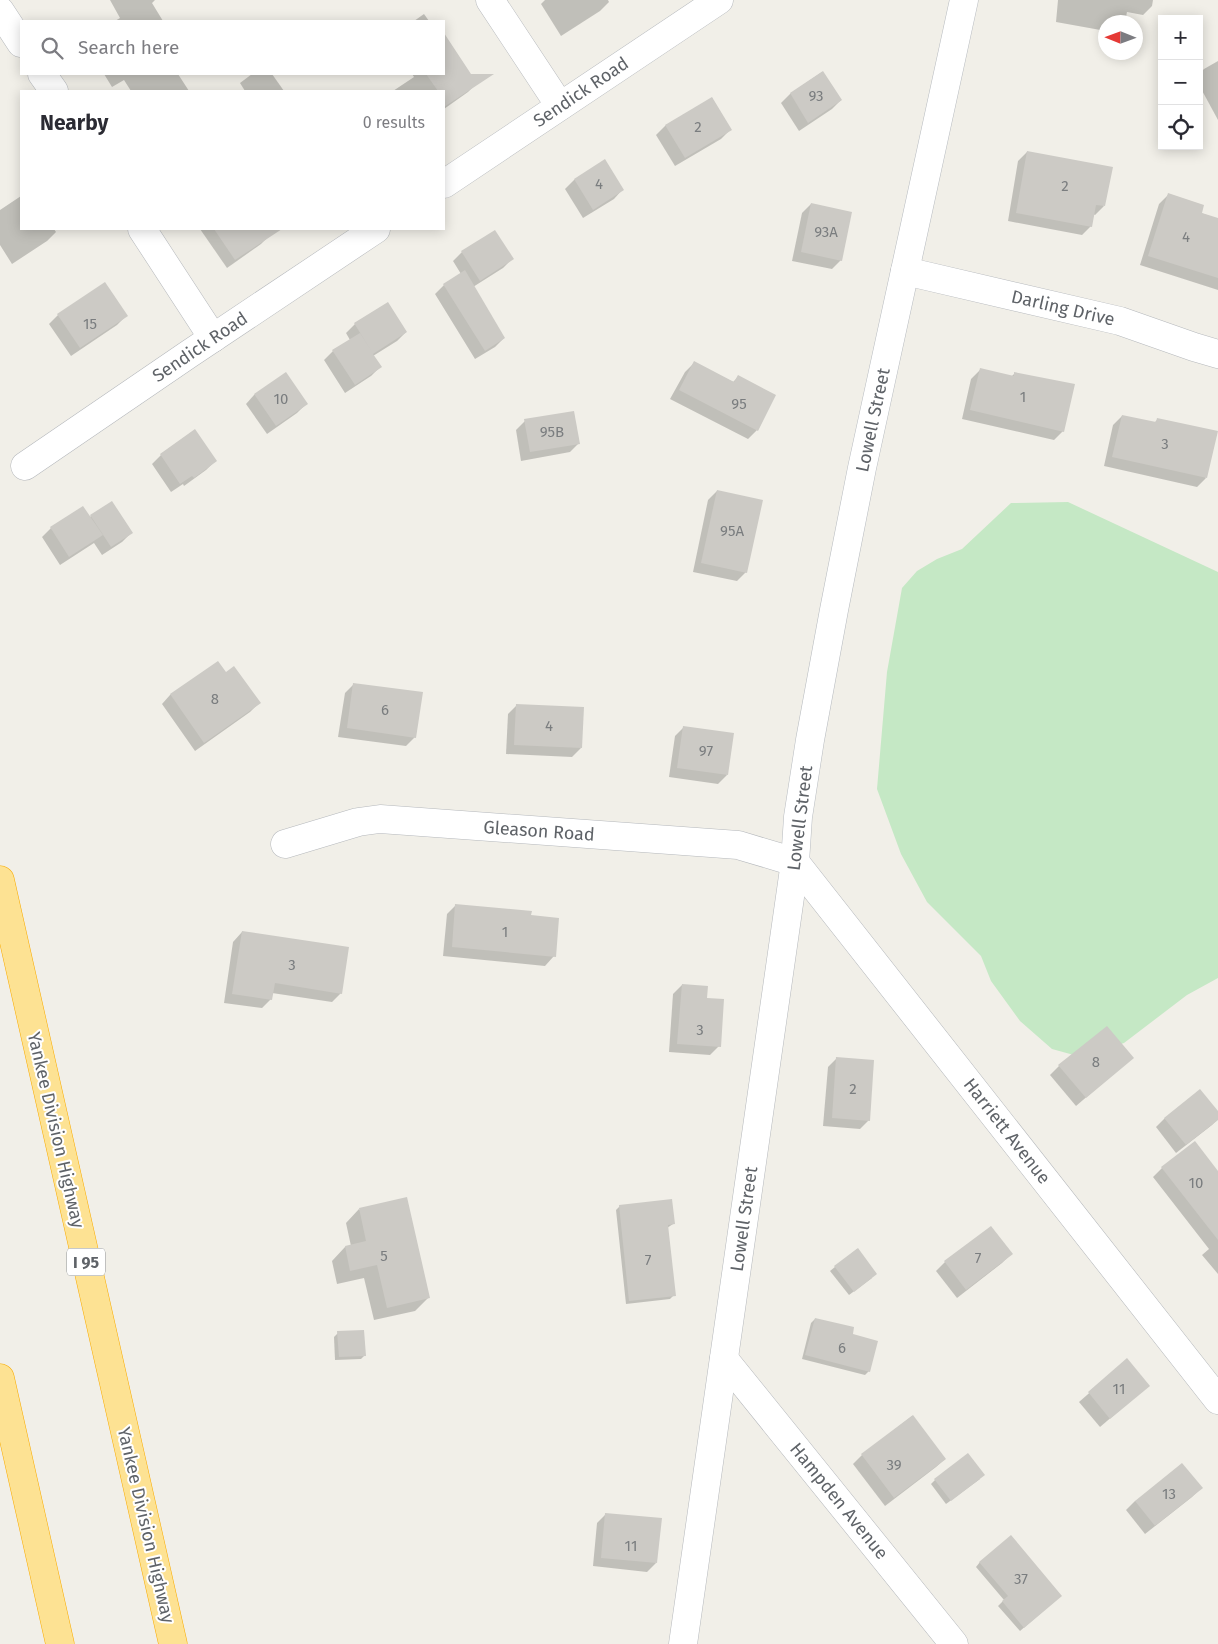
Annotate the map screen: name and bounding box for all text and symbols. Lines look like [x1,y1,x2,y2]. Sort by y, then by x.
north arrow [1098,15,1143,60]
map controls [1158,15,1203,150]
button: + [1158,15,1203,60]
search box [20,20,445,75]
icon: search [38,34,66,62]
text: Search here [78,36,179,59]
street label: Sendick Road [529,52,633,132]
button: − [1158,60,1203,105]
house number: 93 [808,87,824,105]
button: locate [1158,105,1203,150]
text: Nearby [40,110,108,136]
text: 0 results [363,113,425,132]
house number: 2 [694,118,702,136]
house number: 4 [595,175,603,193]
house number: 2 [1061,177,1069,195]
house number: 93A [814,223,838,241]
house number: 4 [1182,228,1190,246]
street label: Darling Drive [1009,285,1117,331]
street label: Sendick Road [148,307,252,387]
house number: 15 [83,315,97,333]
street label: Lowell Street [851,365,895,474]
house number: 1 [1020,388,1026,406]
house number: 10 [274,390,288,408]
house number: 95 [731,395,747,413]
house number: 95B [540,423,564,441]
house number: 3 [1161,435,1169,453]
house number: 95A [720,522,744,540]
house number: 8 [211,690,219,708]
house number: 6 [381,701,389,719]
house number: 4 [545,717,553,735]
house number: 97 [699,742,713,760]
street label: Lowell Street [783,764,817,872]
street label: Gleason Road [483,816,595,846]
house number: 1 [502,923,508,941]
house number: 3 [288,956,296,974]
house number: 3 [696,1021,704,1039]
street label: Yankee Division Highway [23,1030,89,1230]
house number: 8 [1092,1053,1100,1071]
street label: Harriett Avenue [959,1074,1055,1188]
house number: 2 [849,1080,857,1098]
street label: Lowell Street [726,1165,762,1273]
house number: 10 [1189,1174,1203,1192]
house number: 5 [380,1247,388,1265]
road number: I 95 [67,1248,105,1276]
house number: 7 [975,1249,982,1267]
house number: 7 [645,1251,652,1269]
house number: 6 [838,1339,846,1357]
house number: 11 [1113,1380,1125,1398]
street label: Yankee Division Highway [113,1425,179,1625]
street label: Hampden Avenue [785,1438,893,1564]
house number: 39 [886,1456,902,1474]
house number: 13 [1162,1485,1176,1503]
house number: 11 [625,1537,637,1555]
house number: 37 [1014,1570,1028,1588]

